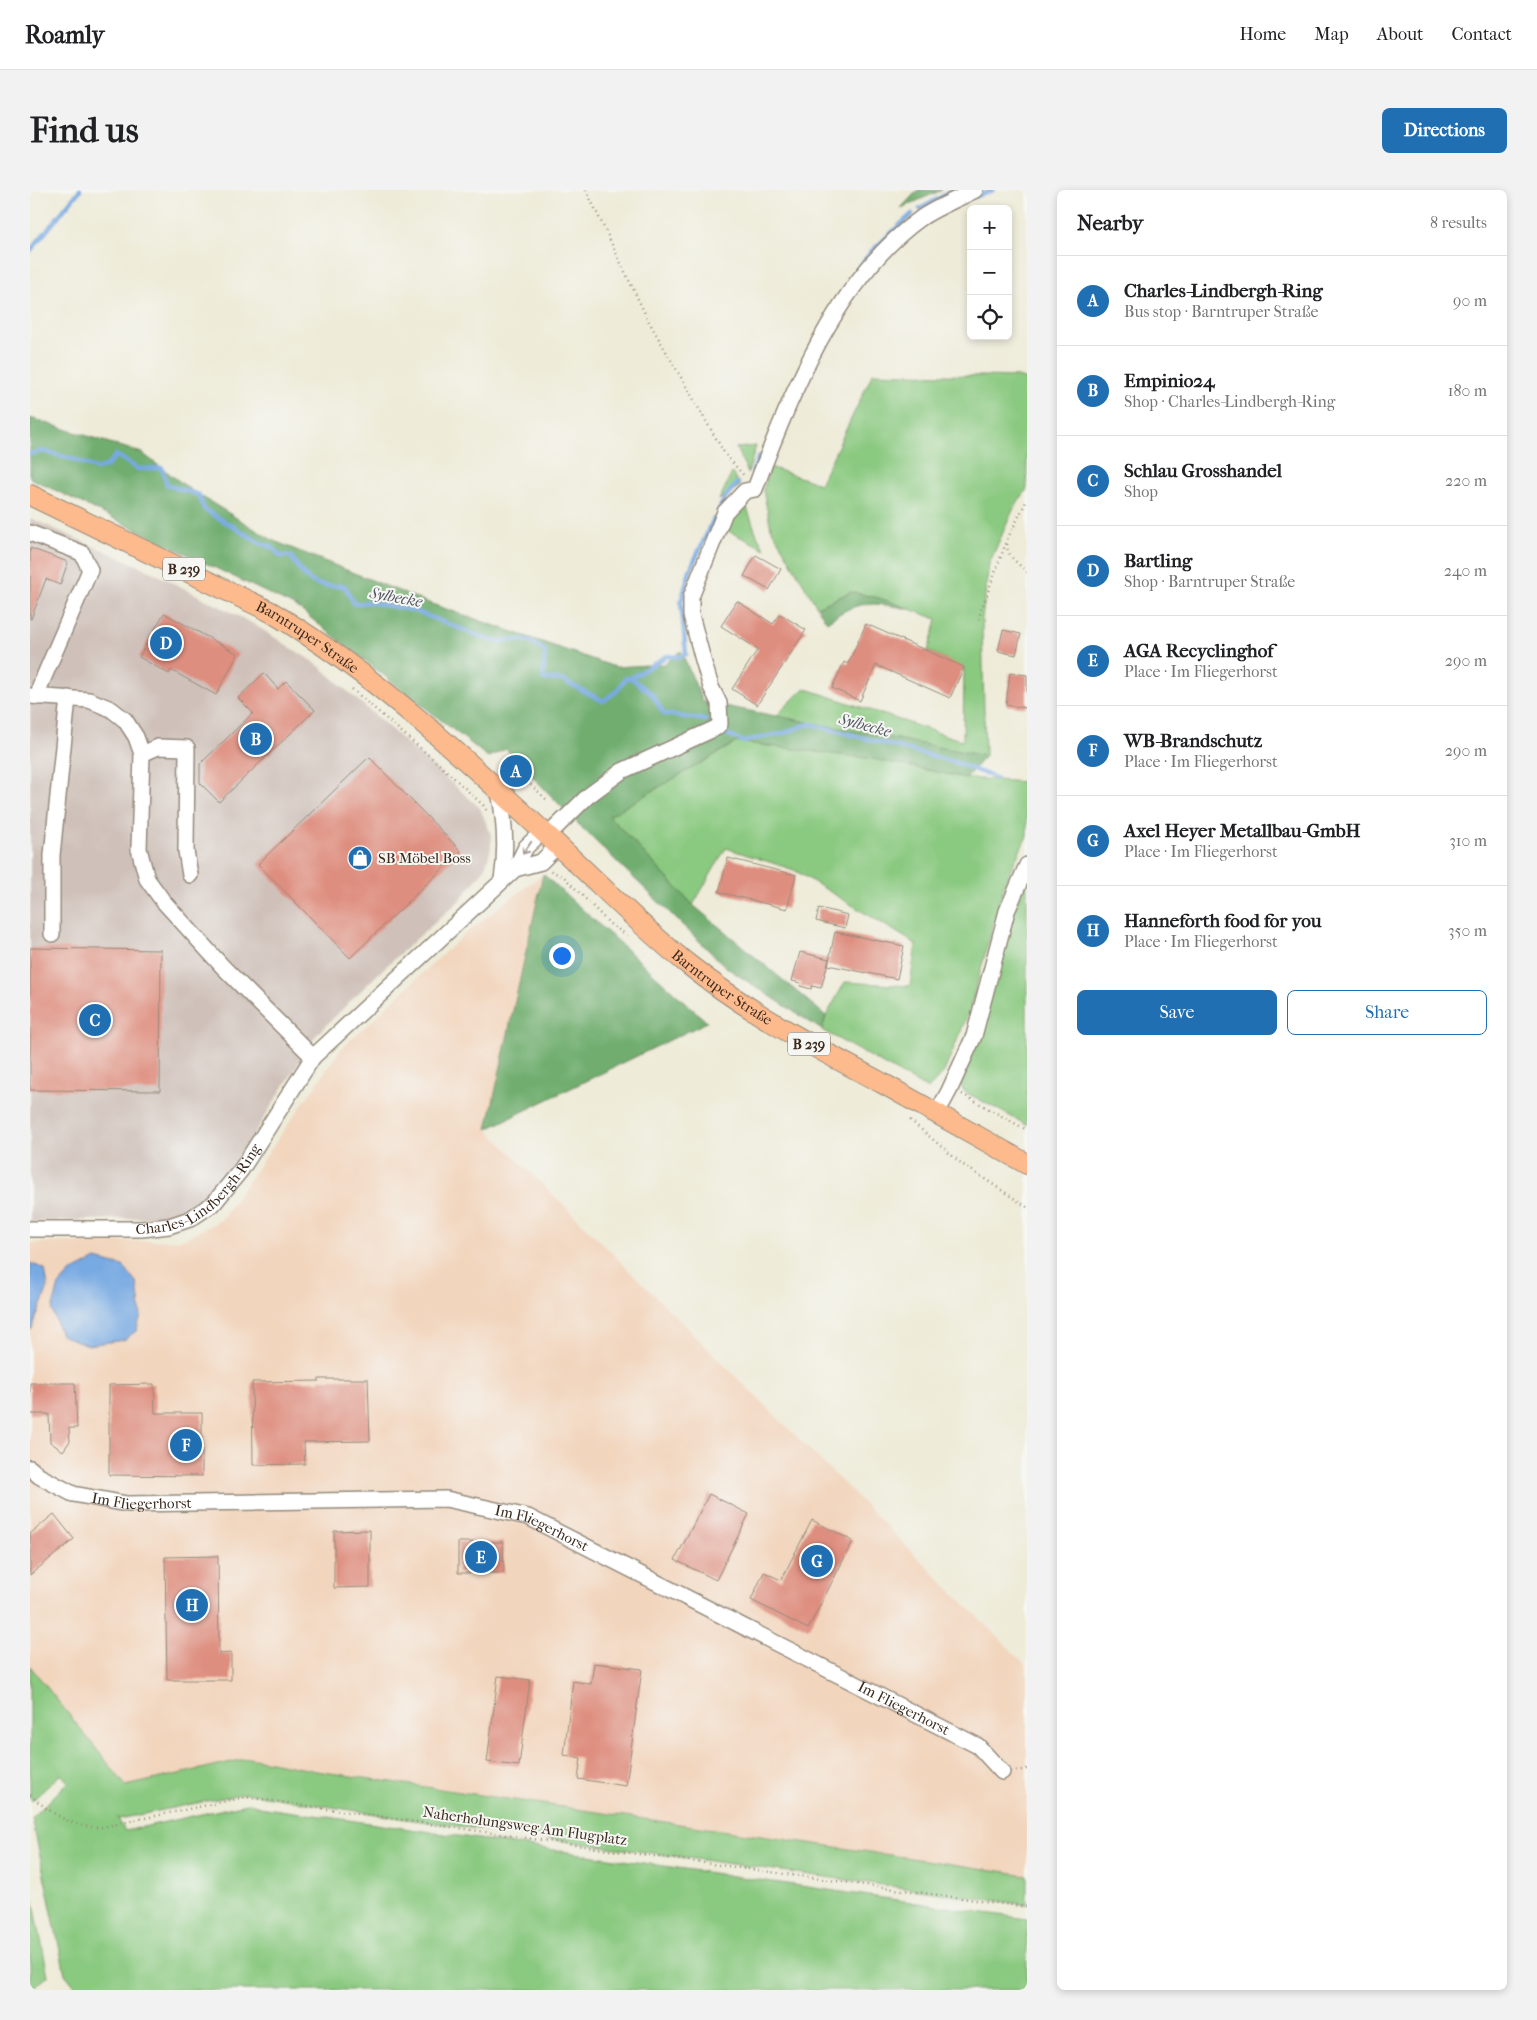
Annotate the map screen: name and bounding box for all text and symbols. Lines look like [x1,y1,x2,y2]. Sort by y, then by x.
text: Roamly [25,21,104,49]
text: Home [1239,24,1286,45]
text: Map [1314,24,1349,45]
text: About [1377,24,1423,45]
text: Contact [1451,24,1512,45]
button: Directions [1382,108,1507,153]
text: Find us [30,110,139,151]
map controls [967,205,1012,340]
button: + [967,205,1012,250]
text: Nearby [1077,211,1143,235]
text: 8 results [1430,213,1487,232]
button: − [967,250,1012,295]
text: Charles-Lindbergh-Ring [1124,280,1323,302]
text: A [1088,291,1098,310]
text: 90 m [1453,291,1487,310]
button: locate [967,295,1012,340]
text: Bus stop · Barntruper Straße [1124,302,1318,321]
text: Empinio24 [1124,370,1214,392]
text: B [1088,381,1098,400]
text: 180 m [1448,381,1487,400]
text: Shop · Charles-Lindbergh-Ring [1124,392,1335,411]
text: Schlau Grosshandel [1124,460,1282,482]
text: C [1088,471,1098,490]
text: 220 m [1445,471,1487,490]
text: Shop [1124,482,1158,501]
text: Bartling [1124,550,1192,572]
road number: B 239 [163,558,205,580]
text: D [1087,561,1099,580]
text: 240 m [1444,561,1487,580]
text: Shop · Barntruper Straße [1124,572,1295,591]
water label: Sylbecke [367,583,424,611]
street label: Barntruper Straße [253,597,363,678]
pin: D [150,624,182,662]
text: AGA Recyclinghof [1124,640,1273,662]
text: E [1088,651,1098,670]
text: 290 m [1445,651,1487,670]
text: Place · Im Fliegerhorst [1124,662,1278,681]
water label: Sylbecke [836,709,894,741]
pin: B [240,720,272,758]
text: WB-Brandschutz [1124,730,1262,752]
text: F [1089,741,1097,760]
text: 290 m [1445,741,1487,760]
pin: A [500,752,532,790]
text: Place · Im Fliegerhorst [1124,752,1278,771]
text: Axel Heyer Metallbau-GmbH [1124,820,1360,842]
text: G [1087,831,1099,850]
text: 310 m [1449,831,1487,850]
one-way arrow [522,841,532,855]
text: Place · Im Fliegerhorst [1124,842,1278,861]
shop icon: SB Möbel Boss [347,845,373,871]
place label: SB Möbel Boss [378,849,471,867]
text: Hanneforth food for you [1124,910,1321,932]
text: H [1087,921,1099,940]
text: 350 m [1448,921,1487,940]
text: Place · Im Fliegerhorst [1124,932,1278,951]
your location [549,943,575,969]
street label: Barntruper Straße [668,946,776,1029]
button: Save [1077,990,1277,1035]
button: Share [1287,990,1487,1035]
pin: C [79,1001,111,1039]
road number: B 239 [788,1032,830,1056]
street label: Charles-Lindbergh-Ring [136,1139,265,1238]
pin: F [170,1426,202,1464]
street label: Im Fliegerhorst [90,1489,193,1513]
street label: Im Fliegerhorst [493,1501,592,1556]
pin: E [465,1538,497,1576]
pin: G [801,1542,833,1580]
pin: H [176,1586,208,1624]
street label: Im Fliegerhorst [855,1677,953,1739]
street label: Naherholungsweg Am Flugplatz [422,1803,629,1849]

